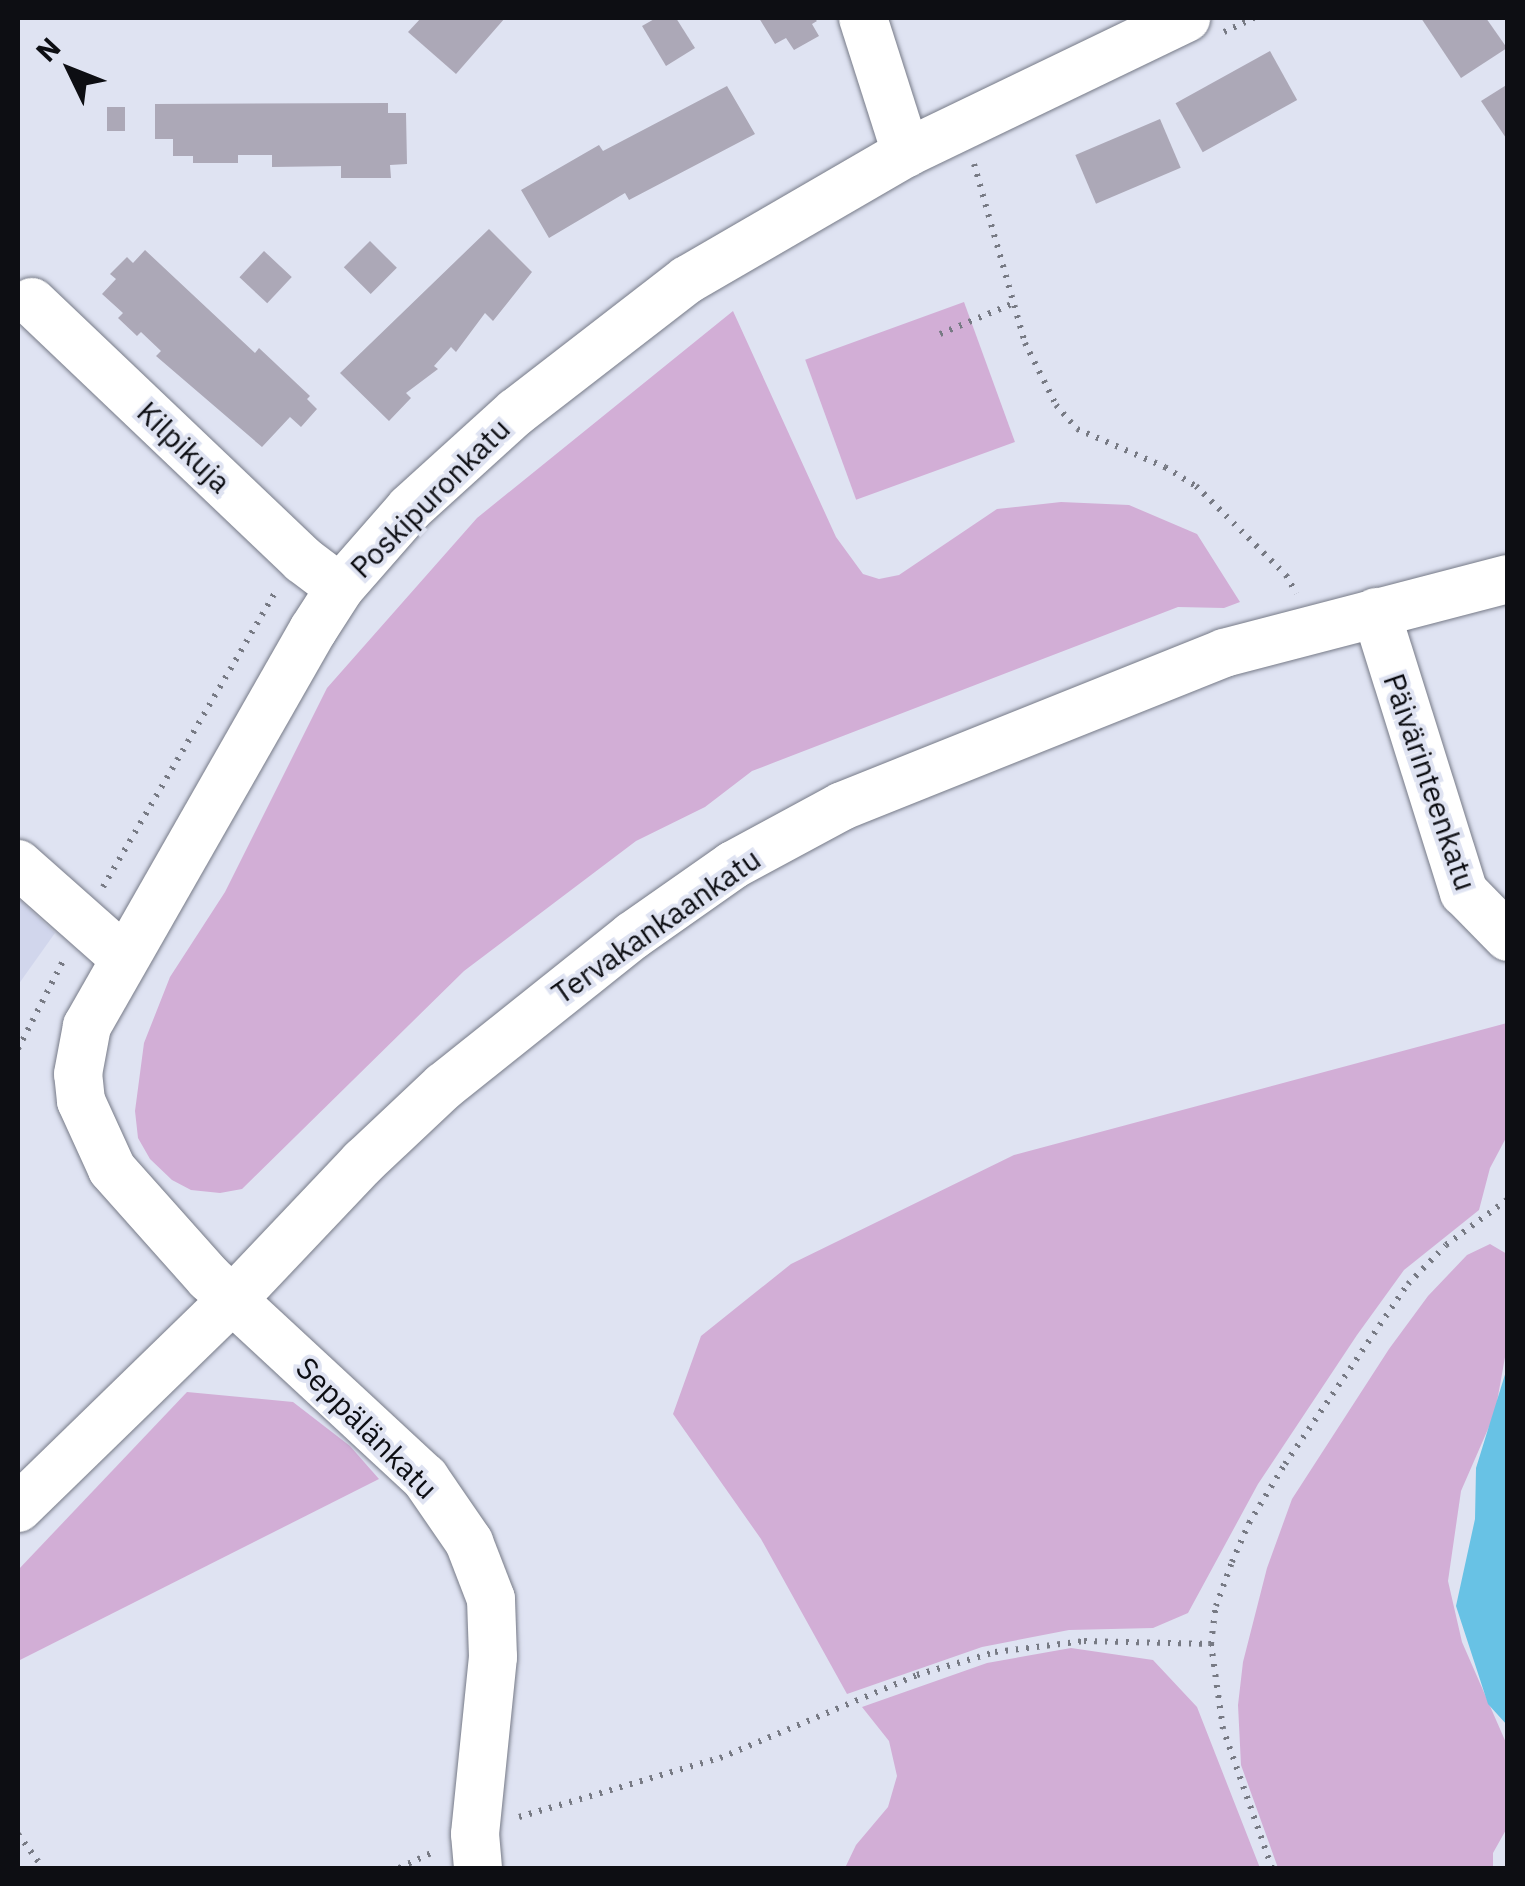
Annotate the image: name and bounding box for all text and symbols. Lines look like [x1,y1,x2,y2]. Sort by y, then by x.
north arrow [20,20,120,120]
text: N [27,29,68,69]
street label: Kilpikuja [130,394,238,500]
street label: Poskipuronkatu [343,411,517,585]
street label: Päivärinteenkatu [1376,669,1484,895]
street label: Tervakankaankatu [545,841,767,1011]
street label: Seppälänkatu [289,1350,445,1506]

